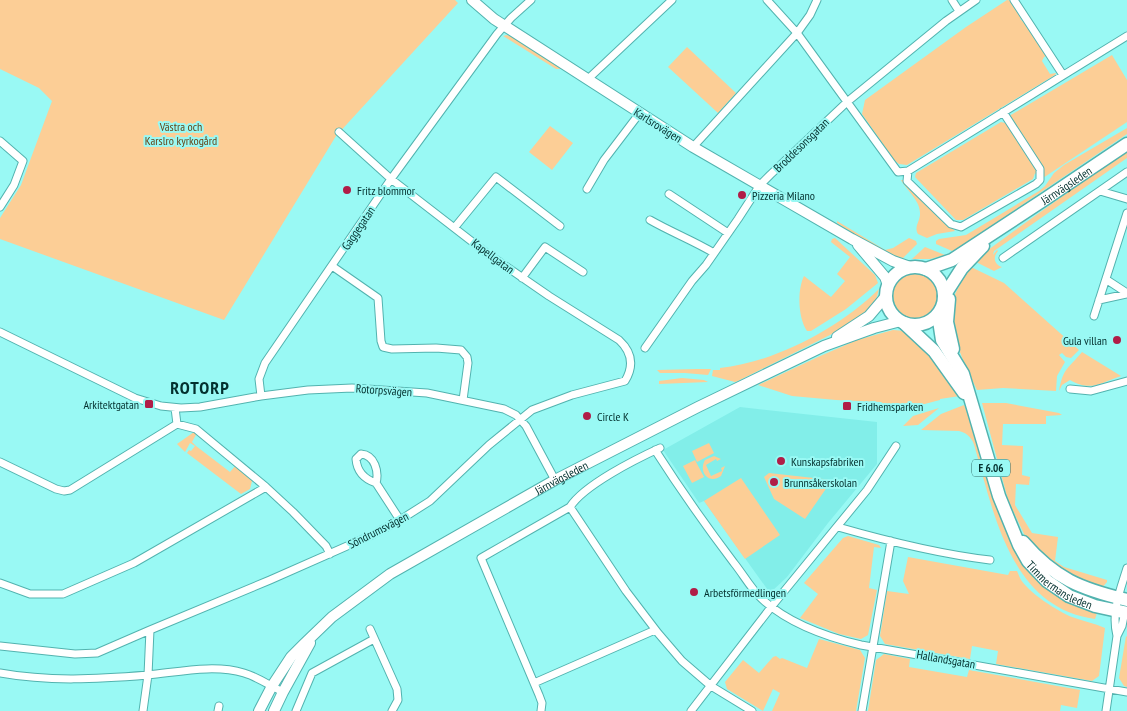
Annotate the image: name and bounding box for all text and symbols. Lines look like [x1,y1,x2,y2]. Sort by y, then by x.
street label: Karlsrovägen [631,104,685,146]
street label: Broddesonsgatan [770,115,832,175]
park label: Västra och Karslro kyrkogård [145,119,217,148]
street label: Järnvägsleden [1037,162,1094,208]
place label: Fritz blommor [357,183,416,198]
marker: Fritz blommor [341,184,353,196]
place label: Pizzeria Milano [752,188,815,203]
marker: Pizzeria Milano [736,189,748,201]
street label: Gaggegatan [338,203,378,253]
street label: Kapellgatan [469,235,517,277]
place label: Gula villan [1063,333,1107,348]
marker: Gula villan [1111,334,1123,346]
district label: ROTORP [170,376,230,399]
street label: Rotorpsvägen [355,381,413,399]
place label: Arkitektgatan [83,397,139,412]
marker: Arkitektgatan [143,398,155,410]
place label: Fridhemsparken [857,399,923,414]
marker: Fridhemsparken [841,400,853,412]
place label: Circle K [597,409,629,424]
marker: Circle K [581,410,593,422]
place label: Kunskapsfabriken [791,454,864,469]
marker: Kunskapsfabriken [775,455,787,467]
street label: Järnvägsleden [531,457,590,498]
road number: E 6.06 [972,459,1010,476]
place label: Brunnsåkerskolan [784,475,857,490]
marker: Brunnsåkerskolan [768,476,780,488]
street label: Söndrumsvägen [345,508,411,552]
street label: Timmermansleden [1024,557,1095,612]
place label: Arbetsförmedlingen [704,585,786,600]
marker: Arbetsförmedlingen [688,586,700,598]
street label: Hallandsgatan [915,646,977,672]

